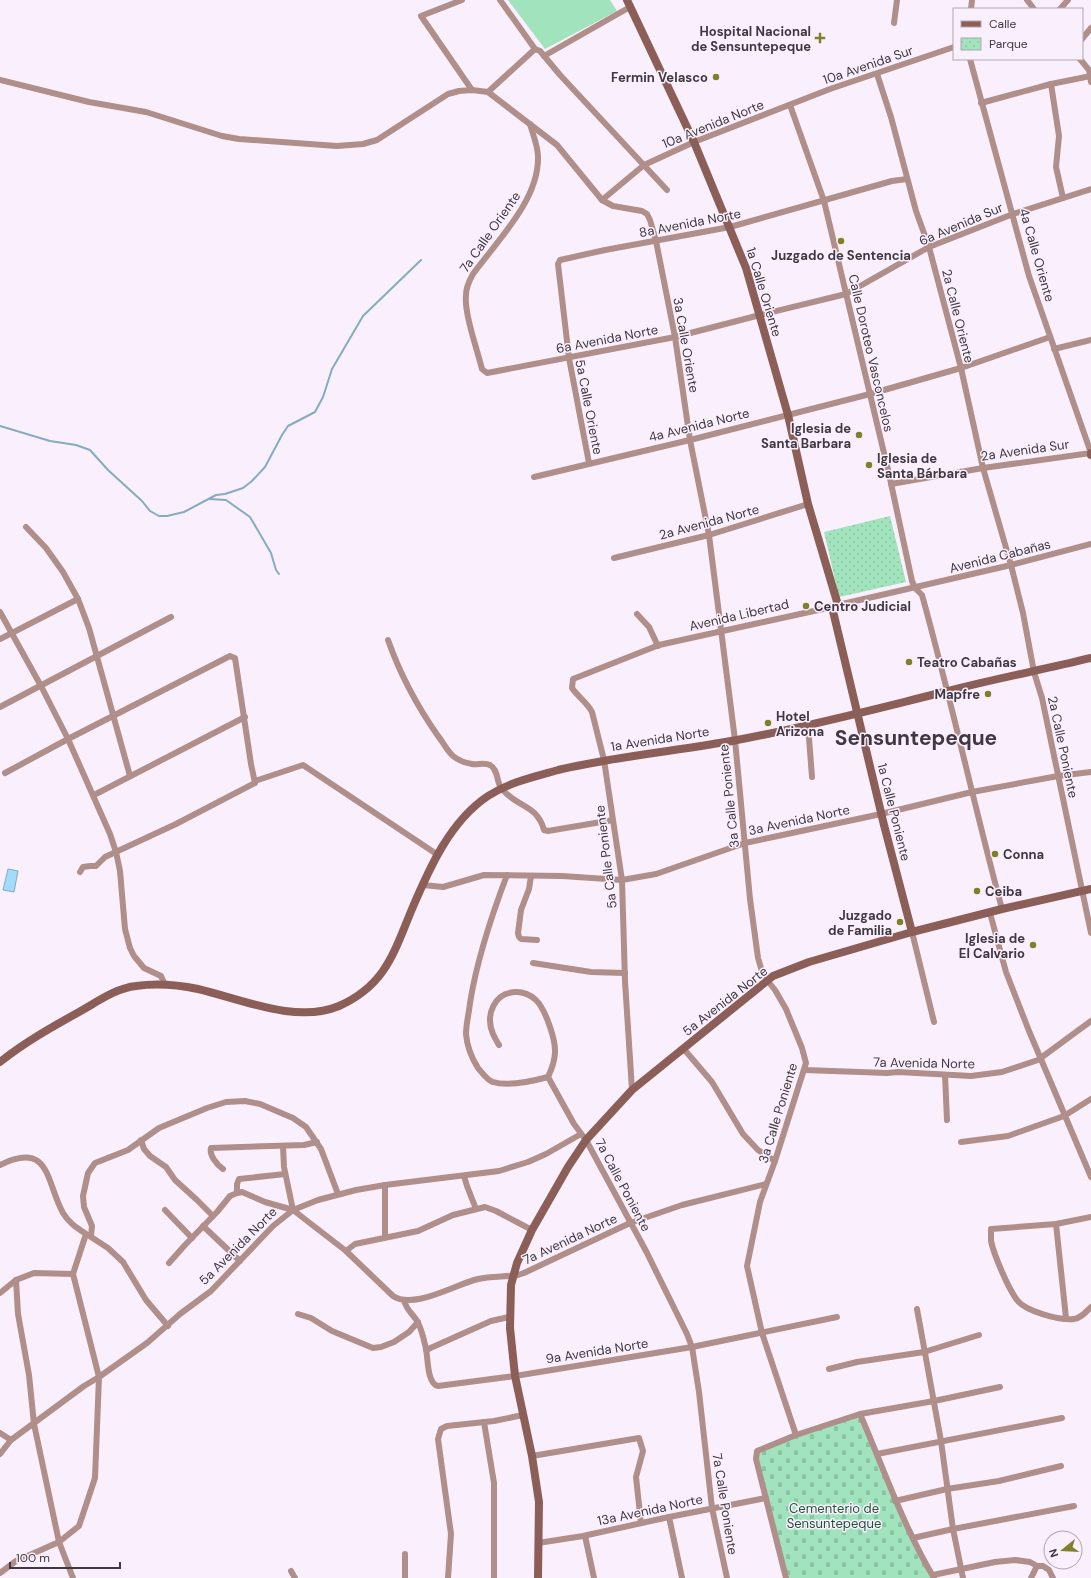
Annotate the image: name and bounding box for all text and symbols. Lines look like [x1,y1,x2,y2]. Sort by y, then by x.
legend [953,8,1083,60]
text: Calle [989,16,1016,32]
place label: Hospital Nacional de Sensuntepeque [691,23,811,55]
marker: Hospital Nacional de Sensuntepeque [814,32,826,44]
text: Parque [989,36,1028,52]
street label: 10a Avenida Sur [821,42,916,88]
place label: Fermin Velasco [611,69,708,86]
marker: Fermin Velasco [711,72,721,82]
street label: 10a Avenida Norte [660,96,766,152]
street label: 7a Calle Oriente [456,188,524,276]
street label: 6a Avenida Sur [916,199,1006,249]
street label: 8a Avenida Norte [638,205,742,241]
street label: 4a Calle Oriente [1016,206,1058,304]
marker: Juzgado de Sentencia [836,236,846,246]
street label: 1a Calle Oriente [742,245,786,339]
place label: Juzgado de Sentencia [771,247,911,264]
street label: 2a Calle Oriente [938,267,978,365]
street label: Calle Doroteo Vasconcelos [845,273,897,433]
street label: 3a Calle Oriente [669,296,703,394]
street label: 6a Avenida Norte [555,321,659,357]
street label: 5a Calle Oriente [571,358,607,456]
street label: 4a Avenida Norte [647,404,751,446]
place label: Iglesia de Santa Barbara [761,420,851,452]
marker: Iglesia de Santa Barbara [854,430,864,440]
street label: 2a Avenida Sur [980,435,1070,465]
place label: Iglesia de Santa Bárbara [877,450,967,482]
marker: Iglesia de Santa Bárbara [864,460,874,470]
street label: 2a Avenida Norte [657,500,761,544]
street label: Avenida Cabañas [948,535,1052,577]
street label: Avenida Libertad [688,595,790,635]
place label: Centro Judicial [814,598,911,615]
marker: Centro Judicial [801,601,811,611]
place label: Teatro Cabañas [917,654,1017,671]
marker: Teatro Cabañas [904,657,914,667]
place label: Mapfre [934,686,980,703]
marker: Mapfre [983,689,993,699]
street label: 2a Calle Poniente [1044,695,1082,799]
place label: Hotel Arizona [776,708,824,740]
marker: Hotel Arizona [763,718,773,728]
street label: 1a Avenida Norte [610,723,710,755]
district label: Sensuntepeque [835,724,997,752]
street label: 3a Calle Poniente [715,743,743,849]
street label: 1a Calle Poniente [874,761,914,863]
street label: 3a Avenida Norte [747,801,851,839]
street label: 5a Calle Poniente [591,804,621,910]
place label: Conna [1003,846,1044,863]
marker: Conna [990,849,1000,859]
place label: Ceiba [985,883,1022,900]
marker: Ceiba [972,886,982,896]
place label: Juzgado de Familia [828,907,892,939]
marker: Juzgado de Familia [895,917,905,927]
place label: Iglesia de El Calvario [959,930,1025,962]
marker: Iglesia de El Calvario [1028,940,1038,950]
street label: 5a Avenida Norte [679,962,771,1040]
street label: 7a Avenida Norte [873,1054,975,1072]
street label: 3a Calle Poniente [755,1061,801,1165]
street label: 7a Calle Poniente [591,1136,655,1234]
street label: 5a Avenida Norte [195,1203,281,1289]
street label: 7a Avenida Norte [520,1210,620,1268]
street label: 9a Avenida Norte [544,1334,650,1368]
street label: 7a Calle Poniente [709,1452,741,1556]
street label: 13a Avenida Norte [596,1491,704,1529]
park label: Cementerio de Sensuntepeque [787,1500,881,1532]
north arrow [1043,1530,1083,1570]
scale bar [10,1544,120,1570]
text: N [1046,1547,1061,1559]
text: 100 m [16,1550,50,1566]

